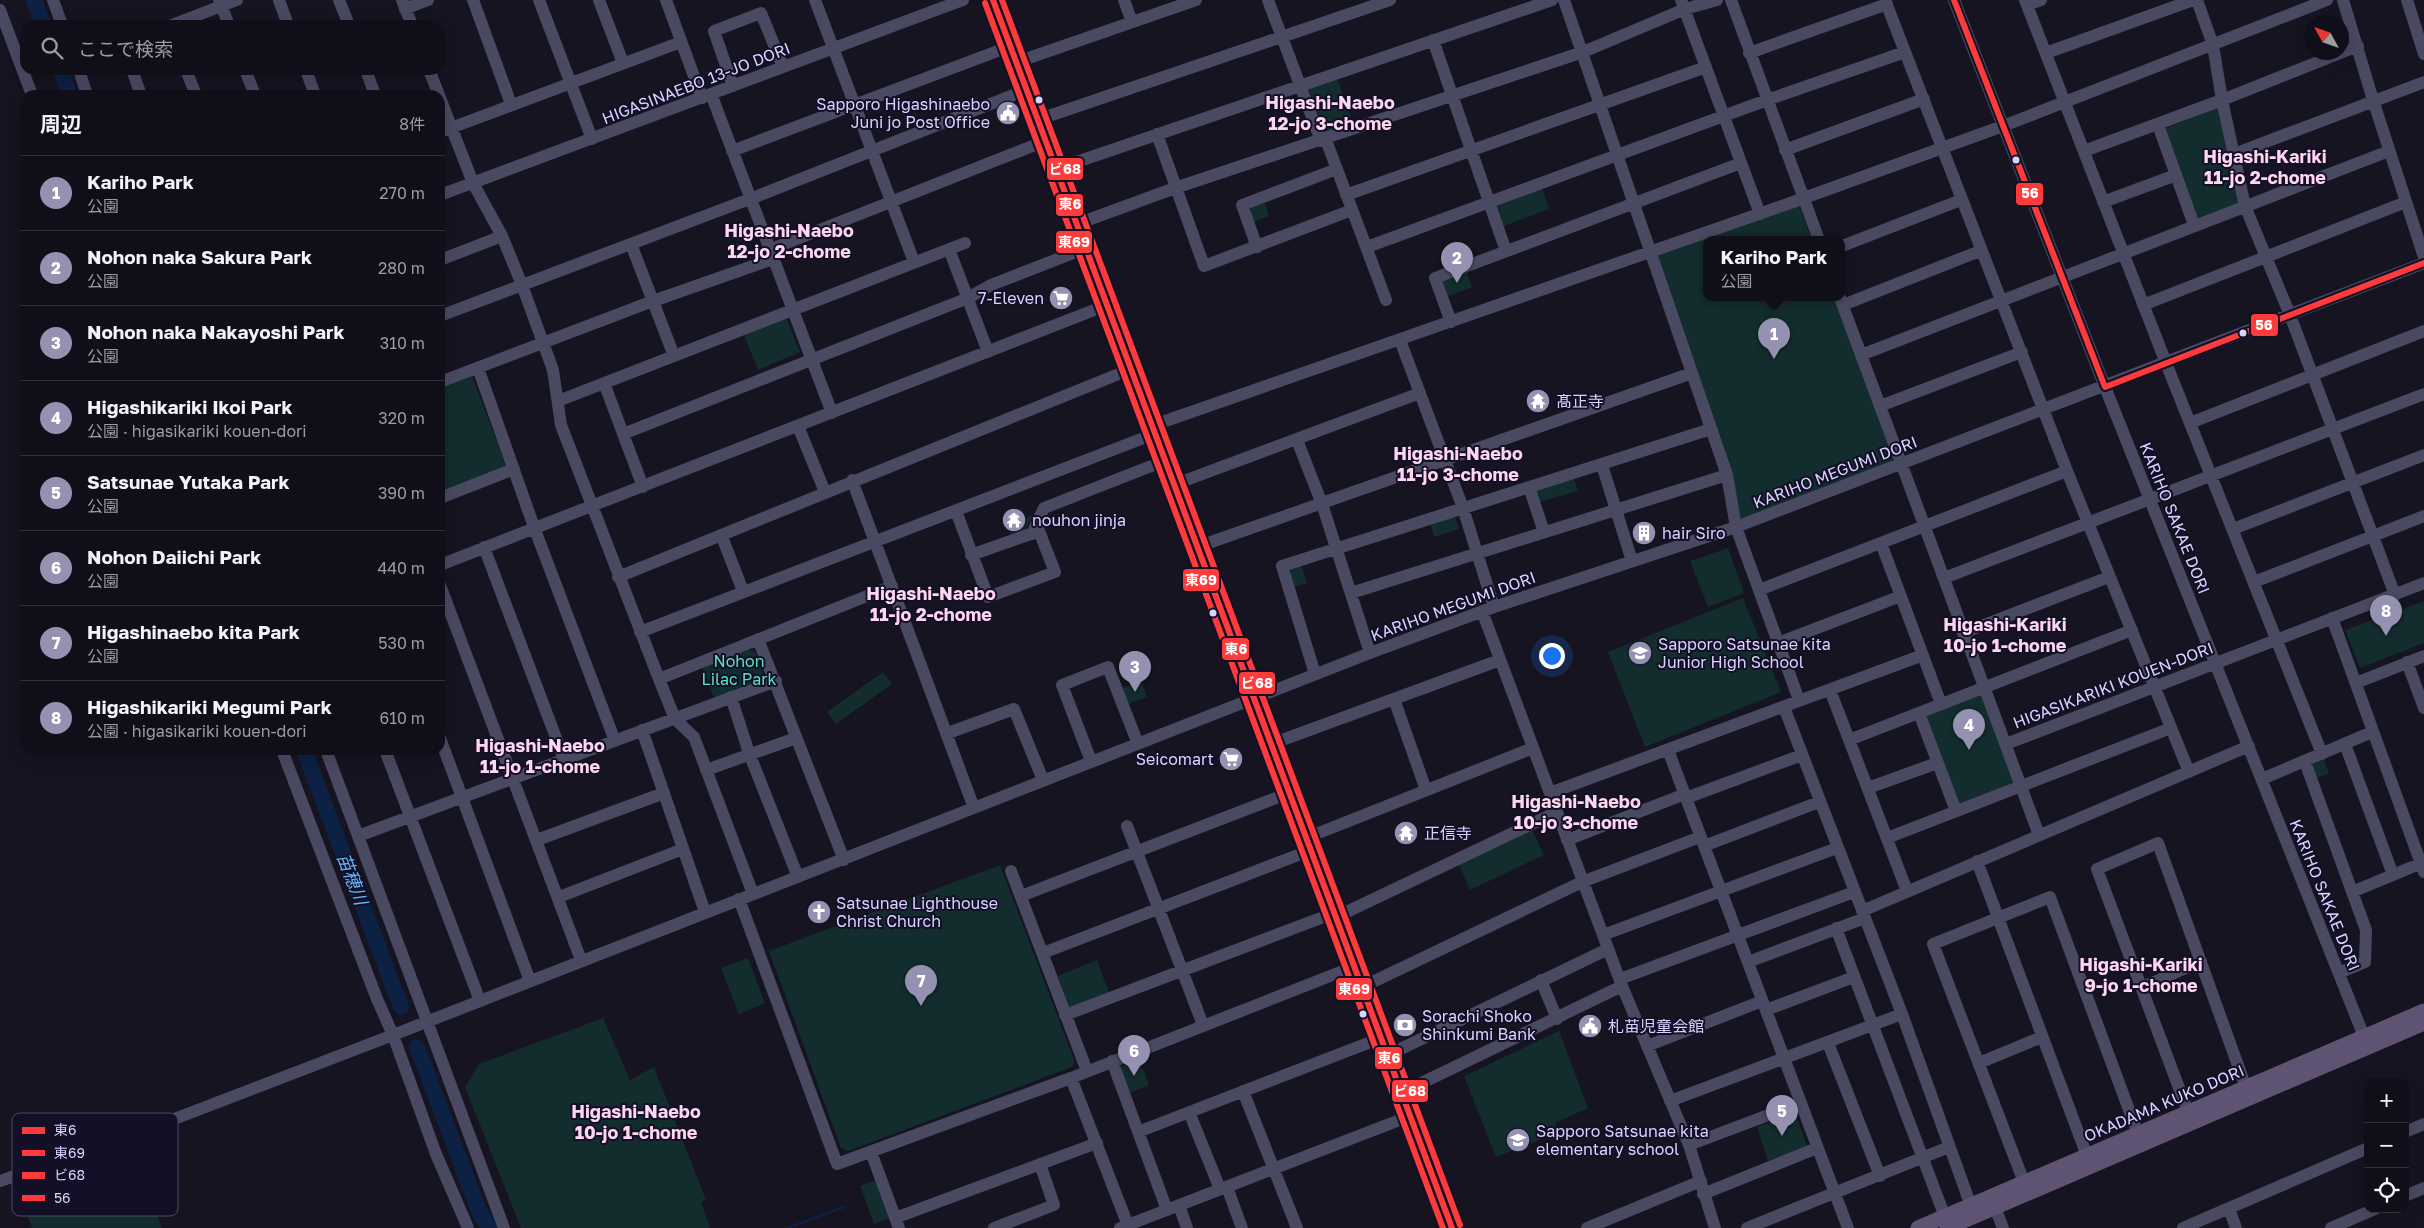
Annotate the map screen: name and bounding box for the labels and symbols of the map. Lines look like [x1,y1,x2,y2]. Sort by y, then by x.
north arrow [2304,15,2349,60]
street label: HIGASINAEBO 13-JO DORI [599,38,793,128]
district label: Higashi-Naebo 12-jo 3-chome [1265,91,1395,134]
place label: Sapporo Higashinaebo Juni jo Post Office [816,94,990,132]
unlabelled marker [1034,95,1044,105]
public building icon: Sapporo Higashinaebo Juni jo Post Office [995,100,1021,126]
district label: Higashi-Kariki 11-jo 2-chome [2203,145,2327,188]
unlabelled marker [2011,155,2021,165]
line badge: ビ68 [1046,157,1084,181]
text: ビ68 [1049,160,1081,177]
line badge: 56 [2015,182,2044,206]
text: 56 [2021,184,2039,201]
line badge: 東6 [1055,193,1084,217]
text: 東6 [1059,195,1082,212]
district label: Higashi-Naebo 12-jo 2-chome [724,219,854,262]
line badge: 東69 [1055,230,1093,254]
text: 東69 [1058,233,1090,250]
pin: 2 [1441,242,1473,283]
supermarket icon: 7-Eleven [1048,285,1074,311]
place label: 7-Eleven [978,288,1044,308]
line badge: 56 [2250,313,2279,337]
text: 56 [2255,316,2273,333]
pin: 1 [1758,318,1790,359]
unlabelled marker [2238,328,2248,338]
temple icon: 髙正寺 [1525,388,1551,414]
place label: 髙正寺 [1556,391,1604,411]
street label: KARIHO MEGUMI DORI [1750,431,1920,513]
street label: KARIHO SAKAE DORI [2135,439,2215,597]
district label: Higashi-Naebo 11-jo 3-chome [1393,442,1523,485]
temple icon: nouhon jinja [1001,507,1027,533]
place label: nouhon jinja [1032,510,1126,530]
building icon: hair Siro [1631,520,1657,546]
place label: hair Siro [1662,523,1726,543]
street label: KARIHO MEGUMI DORI [1368,567,1538,645]
line badge: 東69 [1182,568,1220,592]
text: 東69 [1185,571,1217,588]
district label: Higashi-Naebo 11-jo 2-chome [866,582,996,625]
pin: 8 [2370,595,2402,636]
unlabelled marker [1208,608,1218,618]
district label: Higashi-Kariki 10-jo 1-chome [1943,613,2067,656]
place label: Sapporo Satsunae kita Junior High School [1658,634,1831,672]
line badge: 東6 [1221,637,1250,661]
street label: HIGASIKARIKI KOUEN-DORI [2010,637,2216,733]
text: 東6 [1225,640,1248,657]
school or university icon: Sapporo Satsunae kita Junior High School [1627,640,1653,666]
your location [1539,643,1565,669]
park label: Nohon Lilac Park [702,651,776,689]
pin: 3 [1119,651,1151,692]
line badge: ビ68 [1238,671,1276,695]
text: ビ68 [1241,674,1273,691]
pin: 4 [1953,709,1985,750]
district label: Higashi-Naebo 11-jo 1-chome [475,734,605,777]
supermarket icon: Seicomart [1218,746,1244,772]
place label: Seicomart [1136,749,1214,769]
district label: Higashi-Naebo 10-jo 3-chome [1511,790,1641,833]
street label: KARIHO SAKAE DORI [2285,816,2365,974]
temple icon: 正信寺 [1393,820,1419,846]
place label: 正信寺 [1424,823,1472,843]
water label: 苗穂川 [333,849,374,910]
place label: Satsunae Lighthouse Christ Church [836,893,998,931]
church icon: Satsunae Lighthouse Christ Church [806,899,832,925]
district label: Higashi-Kariki 9-jo 1-chome [2079,953,2203,996]
pin: 7 [905,965,937,1006]
line badge: 東69 [1335,977,1373,1001]
text: 東69 [1338,980,1370,997]
place label: Sorachi Shoko Shinkumi Bank [1422,1006,1536,1044]
unlabelled marker [1358,1009,1368,1019]
bank icon: Sorachi Shoko Shinkumi Bank [1392,1012,1418,1038]
public building icon: 札苗児童会館 [1577,1013,1603,1039]
place label: 札苗児童会館 [1608,1016,1704,1036]
pin: 6 [1118,1035,1150,1076]
line badge: 東6 [1374,1046,1403,1070]
text: 東6 [1378,1049,1401,1066]
street label: OKADAMA KUKO DORI [2081,1060,2247,1146]
line badge: ビ68 [1391,1079,1429,1103]
text: ビ68 [1394,1082,1426,1099]
pin: 5 [1766,1095,1798,1136]
district label: Higashi-Naebo 10-jo 1-chome [571,1100,701,1143]
legend [12,1113,178,1216]
text: 東6 [54,1121,76,1138]
place label: Sapporo Satsunae kita elementary school [1536,1121,1709,1159]
school or university icon: Sapporo Satsunae kita elementary school [1505,1127,1531,1153]
text: 東69 [54,1144,85,1161]
text: ビ68 [54,1166,85,1183]
text: 56 [54,1189,71,1206]

